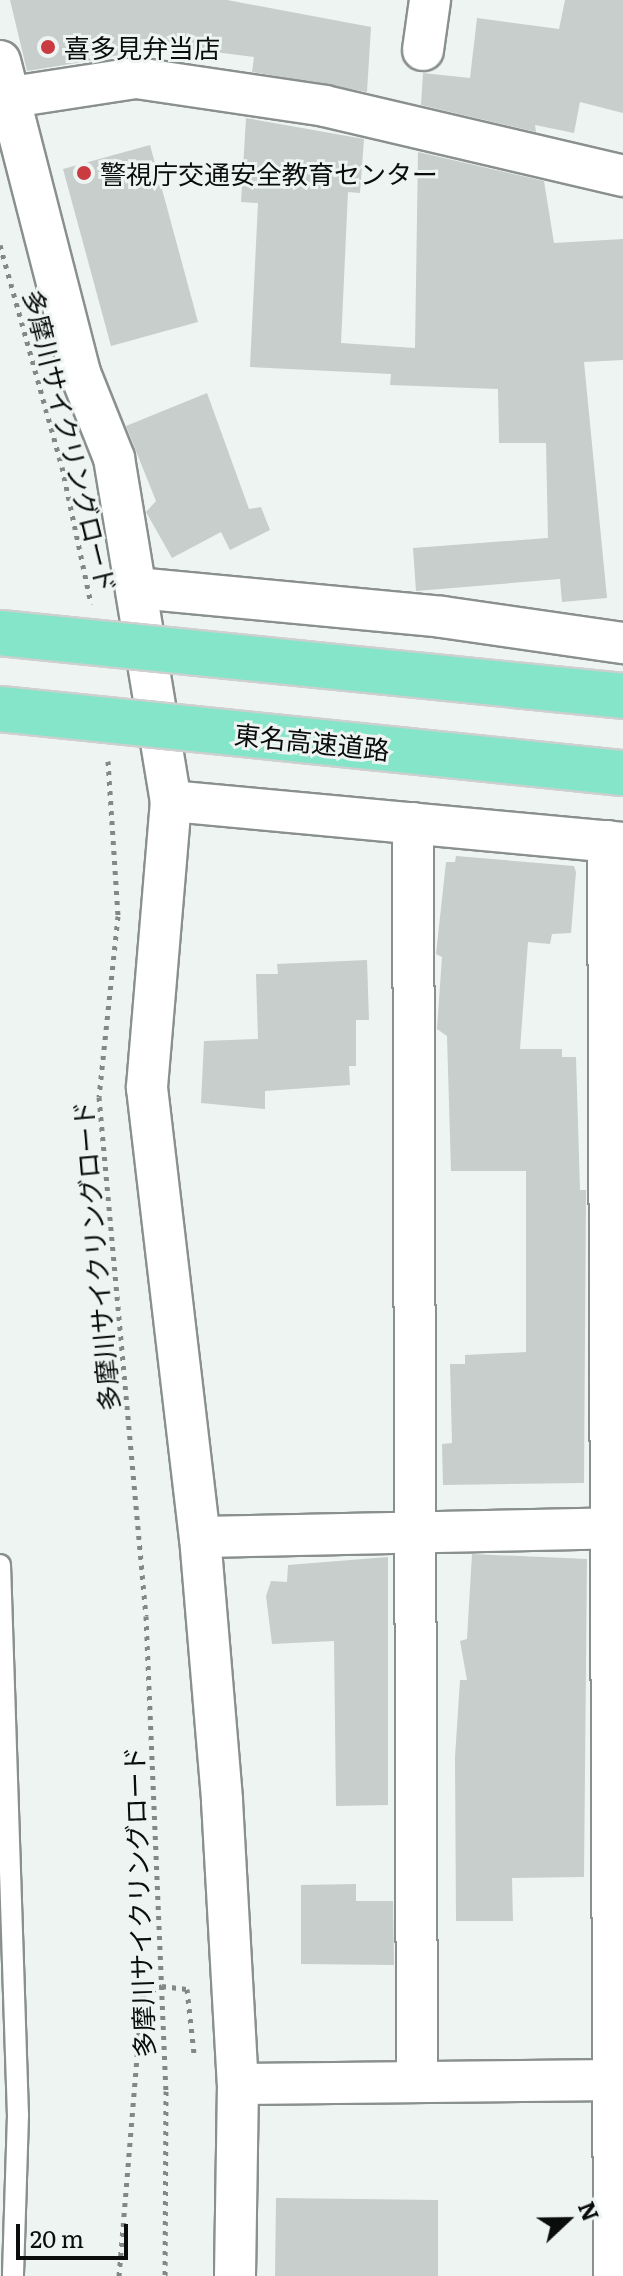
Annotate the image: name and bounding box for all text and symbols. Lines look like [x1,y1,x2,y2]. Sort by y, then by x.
place label: 喜多見弁当店 [64,31,220,63]
marker: 喜多見弁当店 [39,38,57,56]
place label: 警視庁交通安全教育センター [100,157,438,189]
marker: 警視庁交通安全教育センター [75,164,93,182]
street label: 多摩川サイクリングロード [18,286,124,596]
street label: 東名高速道路 [233,717,391,765]
street label: 多摩川サイクリングロード [66,1099,124,1413]
street label: 多摩川サイクリングロード [117,1746,159,2058]
north arrow [527,2180,607,2260]
text: N [571,2196,608,2226]
scale bar [20,2208,132,2258]
text: 20 m [30,2220,84,2255]

